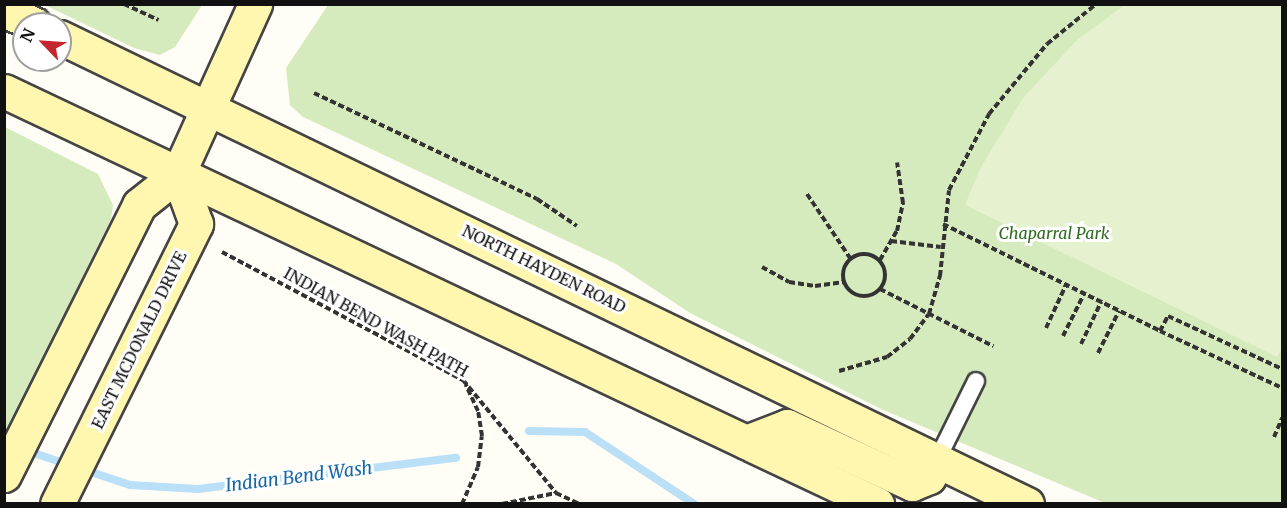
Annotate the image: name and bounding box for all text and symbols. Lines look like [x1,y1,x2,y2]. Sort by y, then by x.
north arrow [12,12,72,72]
text: N [16,25,39,45]
street label: NORTH HAYDEN ROAD [459,221,629,317]
park label: Chaparral Park [999,223,1109,243]
street label: EAST MCDONALD DRIVE [88,248,190,432]
street label: INDIAN BEND WASH PATH [280,263,472,381]
water label: Indian Bend Wash [224,457,374,497]

